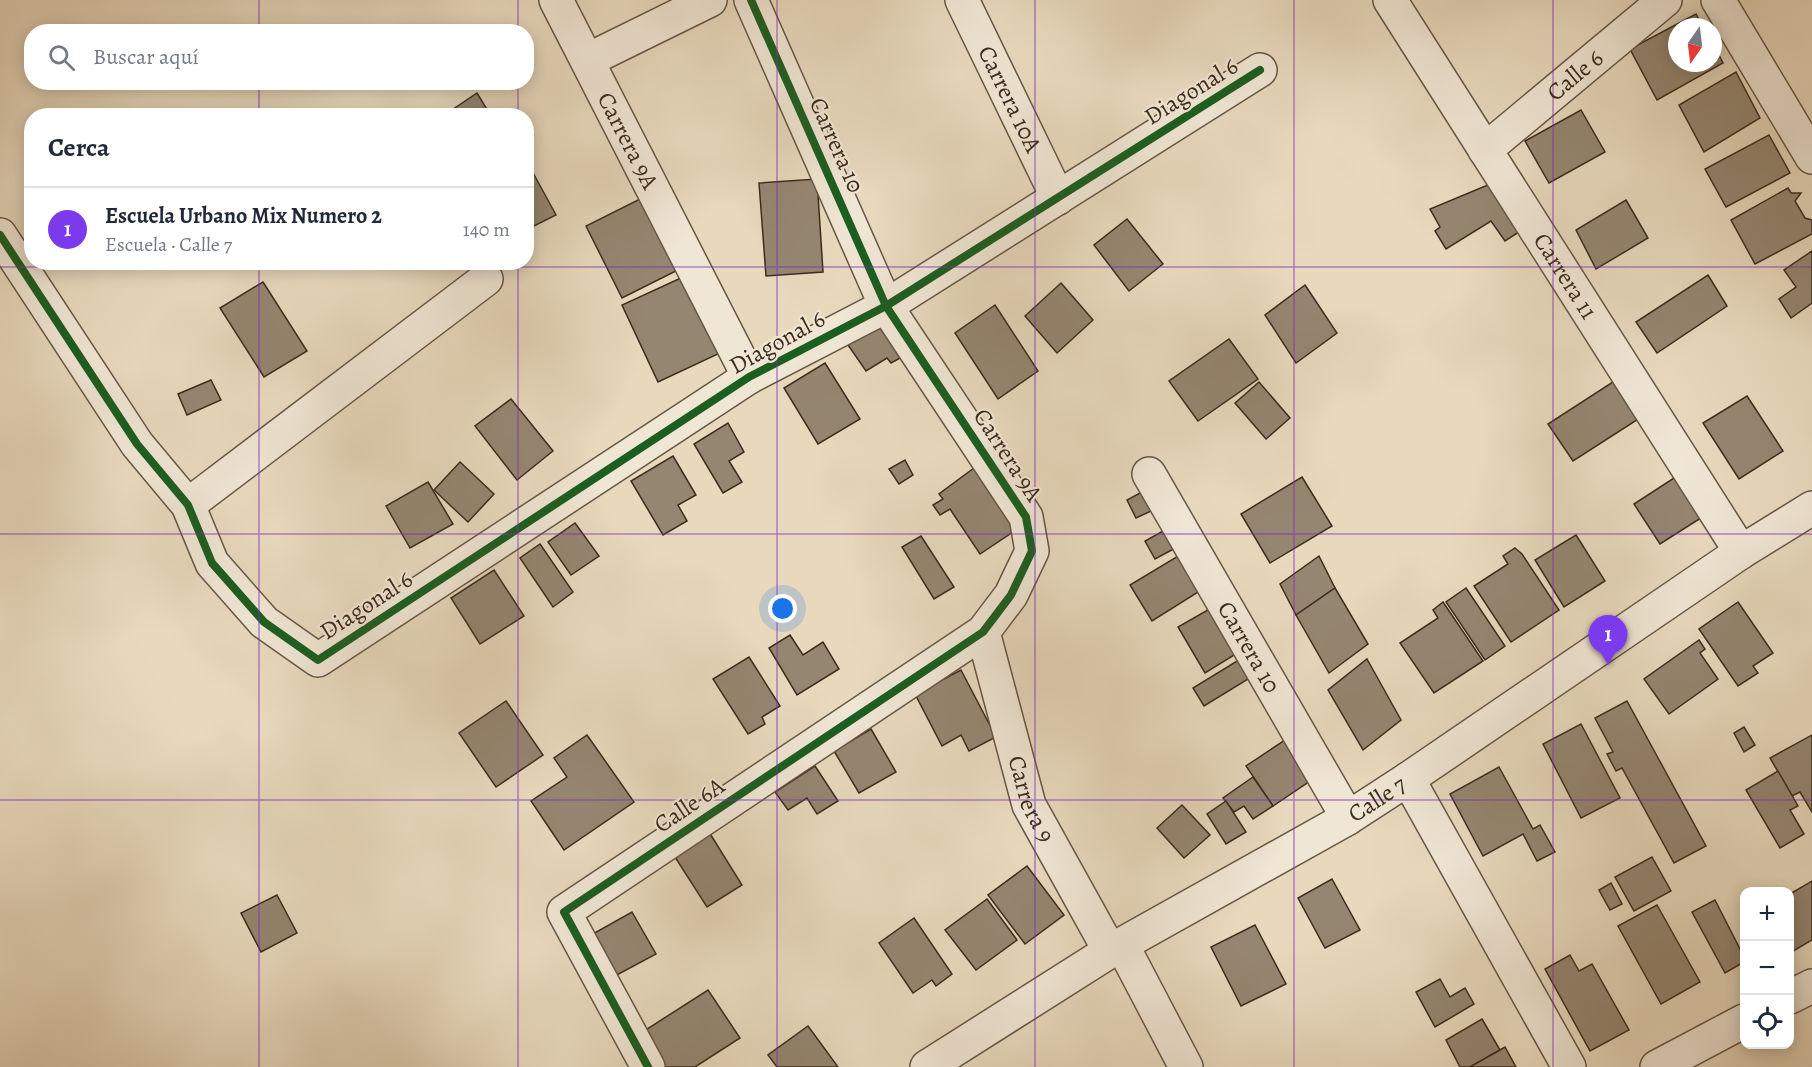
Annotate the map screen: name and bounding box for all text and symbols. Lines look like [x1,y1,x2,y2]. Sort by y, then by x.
north arrow [1668,18,1722,72]
search box [24,24,534,90]
street label: Carrera 10A [970,40,1050,159]
icon: search [45,41,78,74]
text: Buscar aquí [93,42,199,72]
street label: Calle 6 [1540,42,1610,108]
street label: Diagonal 6 [1138,50,1244,132]
street label: Carrera 9A [590,87,667,196]
street label: Carrera 10 [802,92,872,198]
text: Cerca [48,130,110,165]
text: Escuela Urbano Mix Numero 2 [105,201,382,231]
text: 1 [64,216,71,243]
text: 140 m [463,216,510,243]
street label: Carrera 11 [1526,227,1605,325]
text: Escuela · Calle 7 [105,231,232,258]
street label: Diagonal 6 [723,303,831,381]
street label: Carrera 9A [966,402,1051,509]
street label: Diagonal 6 [313,563,419,647]
your location [768,594,797,623]
street label: Carrera 10 [1210,595,1288,699]
pin: 1 [1588,616,1628,665]
street label: Carrera 9 [1001,752,1063,848]
street label: Calle 7 [1342,768,1413,830]
street label: Calle 6A [648,769,731,840]
map controls [1740,887,1794,1049]
button: + [1740,887,1794,941]
button: − [1740,941,1794,995]
button: locate [1740,995,1794,1049]

